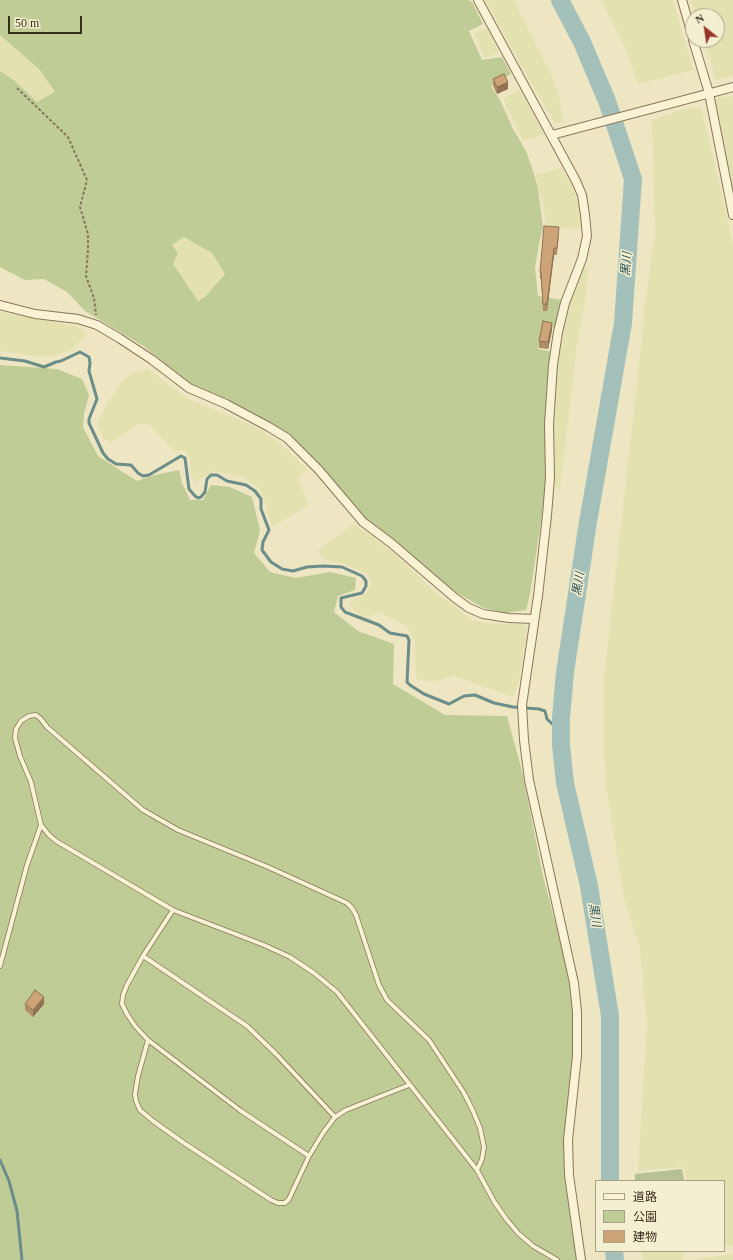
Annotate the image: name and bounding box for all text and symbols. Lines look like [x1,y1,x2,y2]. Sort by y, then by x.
scale bar [10,8,84,34]
north arrow [685,8,725,48]
text: N [693,11,706,26]
text: 50 m [15,16,39,30]
water label: 黒川 [619,252,635,276]
water label: 黒川 [570,571,588,597]
water label: 黒川 [585,902,603,928]
legend [595,1180,725,1252]
text: 道路 [633,1190,657,1204]
text: 公園 [633,1210,657,1224]
text: 建物 [633,1230,657,1244]

